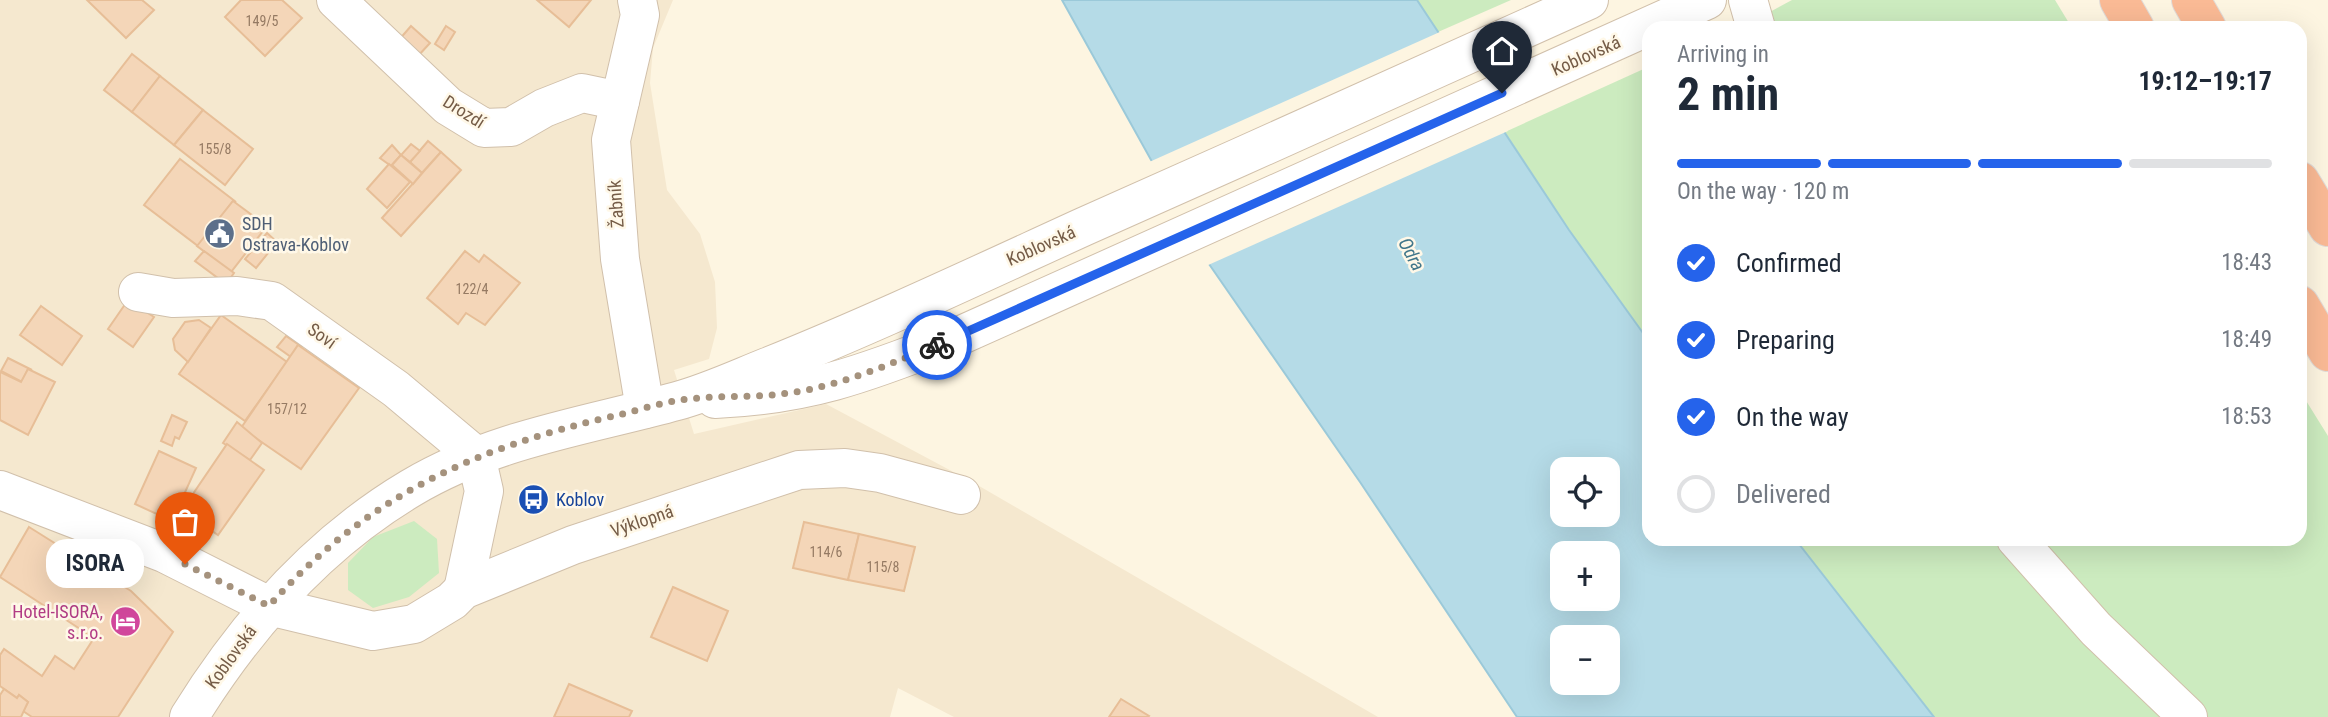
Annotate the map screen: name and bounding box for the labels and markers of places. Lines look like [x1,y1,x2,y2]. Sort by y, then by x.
pin [1472,21,1532,93]
place label: SDH Ostrava-Koblov [242,213,349,255]
public building icon: SDH Ostrava-Koblov [202,217,236,251]
bus stop icon: Koblov [516,483,550,517]
place label: Koblov [556,489,605,510]
pin [155,492,215,564]
callout: ISORA [45,540,143,588]
place label: Hotel-ISORA, s.r.o. [12,601,103,643]
hotel icon: Hotel-ISORA, s.r.o. [109,605,143,639]

